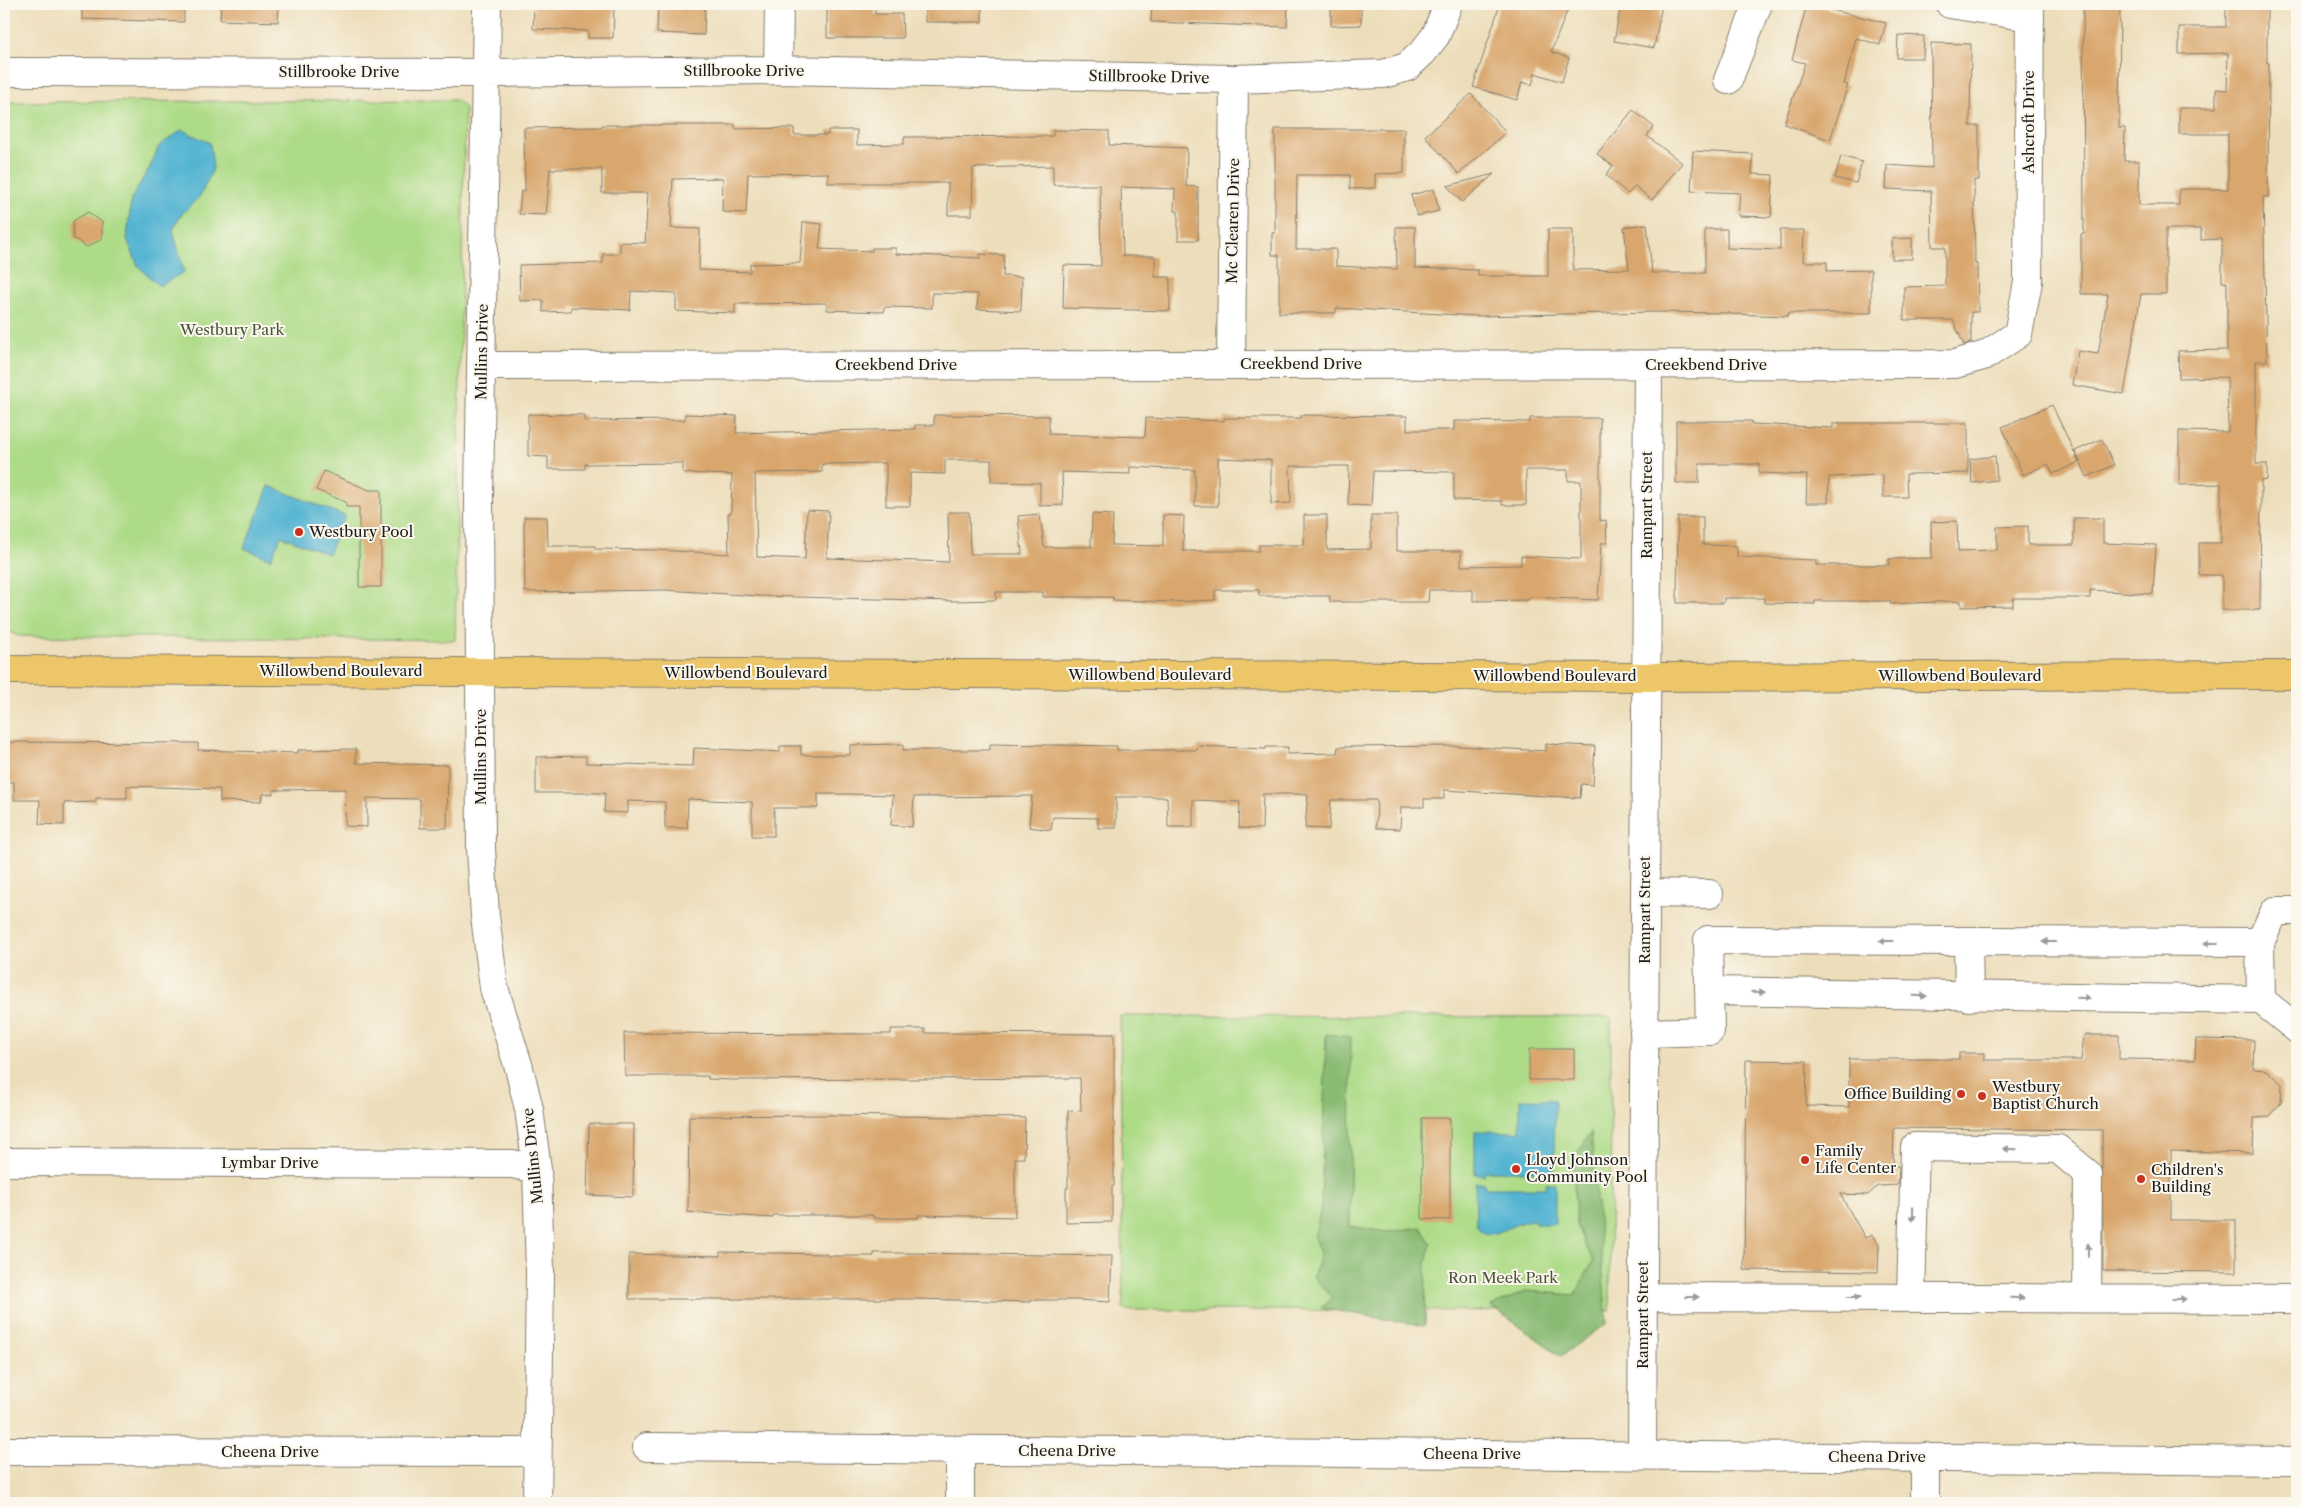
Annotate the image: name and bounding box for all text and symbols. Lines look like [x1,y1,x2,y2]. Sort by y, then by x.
street label: Stillbrooke Drive [684,61,804,80]
street label: Stillbrooke Drive [279,62,399,81]
street label: Stillbrooke Drive [1088,66,1210,87]
street label: Ashcroft Drive [2019,70,2038,175]
street label: Mc Clearen Drive [1222,158,1243,284]
street label: Mullins Drive [471,304,492,400]
park label: Westbury Park [179,320,286,339]
street label: Creekbend Drive [1240,354,1362,373]
street label: Creekbend Drive [835,355,957,374]
street label: Creekbend Drive [1645,355,1767,374]
street label: Rampart Street [1637,450,1656,559]
place label: Westbury Pool [308,522,414,541]
marker: Westbury Pool [293,526,305,538]
street label: Willowbend Boulevard [258,661,423,680]
street label: Willowbend Boulevard [663,663,828,682]
street label: Willowbend Boulevard [1067,665,1232,684]
street label: Willowbend Boulevard [1472,666,1637,685]
street label: Willowbend Boulevard [1877,666,2042,685]
street label: Mullins Drive [471,709,490,805]
street label: Rampart Street [1635,855,1654,964]
one-way arrow [1878,937,1894,945]
one-way arrow [2041,938,2057,946]
one-way arrow [2203,939,2219,947]
one-way arrow [1750,988,1766,996]
one-way arrow [1912,992,1928,1000]
one-way arrow [2075,994,2091,1002]
place label: Westbury Baptist Church [1991,1077,2099,1113]
place label: Office Building [1844,1084,1951,1103]
marker: Office Building [1955,1088,1967,1100]
marker: Westbury Baptist Church [1976,1090,1988,1102]
street label: Mullins Drive [518,1107,547,1205]
place label: Family Life Center [1815,1141,1897,1177]
one-way arrow [2002,1144,2018,1152]
place label: Lloyd Johnson Community Pool [1526,1150,1648,1186]
street label: Lymbar Drive [221,1153,319,1172]
marker: Family Life Center [1799,1154,1811,1166]
place label: Children's Building [2151,1160,2223,1196]
marker: Lloyd Johnson Community Pool [1510,1163,1522,1175]
marker: Children's Building [2135,1173,2147,1185]
one-way arrow [1909,1207,1917,1223]
one-way arrow [2084,1241,2092,1257]
street label: Rampart Street [1633,1260,1652,1369]
park label: Ron Meek Park [1448,1268,1559,1287]
one-way arrow [1684,1293,1700,1301]
one-way arrow [1847,1293,1863,1301]
one-way arrow [2009,1294,2025,1302]
one-way arrow [2172,1295,2188,1303]
street label: Cheena Drive [1018,1441,1116,1460]
street label: Cheena Drive [221,1442,319,1461]
street label: Cheena Drive [1423,1444,1521,1463]
street label: Cheena Drive [1828,1447,1926,1466]

